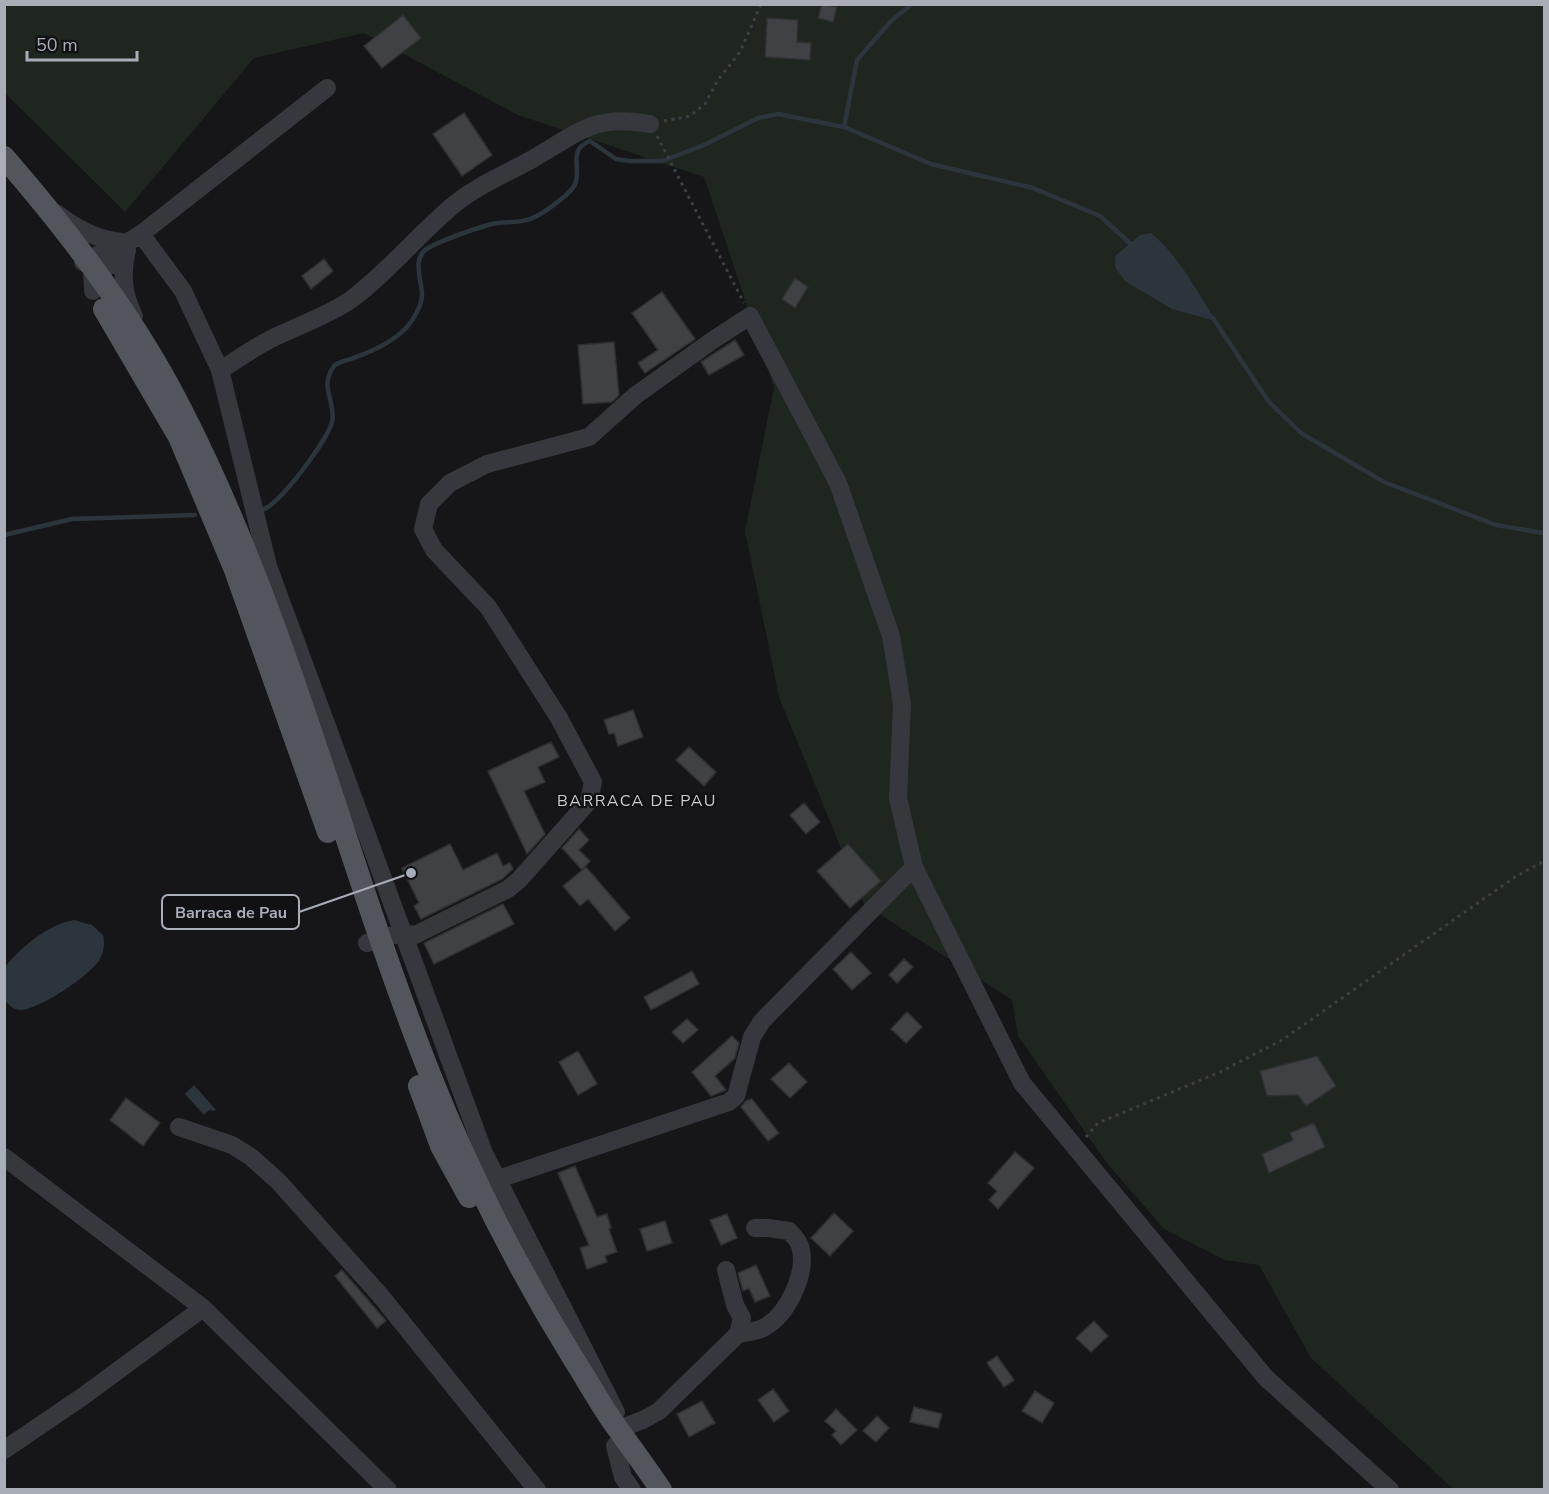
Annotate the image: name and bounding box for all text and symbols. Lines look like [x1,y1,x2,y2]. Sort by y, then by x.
scale bar [27,24,136,62]
text: 50 m [36,33,78,57]
district label: BARRACA DE PAU [557,790,717,812]
callout: Barraca de Pau [162,895,299,929]
text: Barraca de Pau [175,902,287,924]

